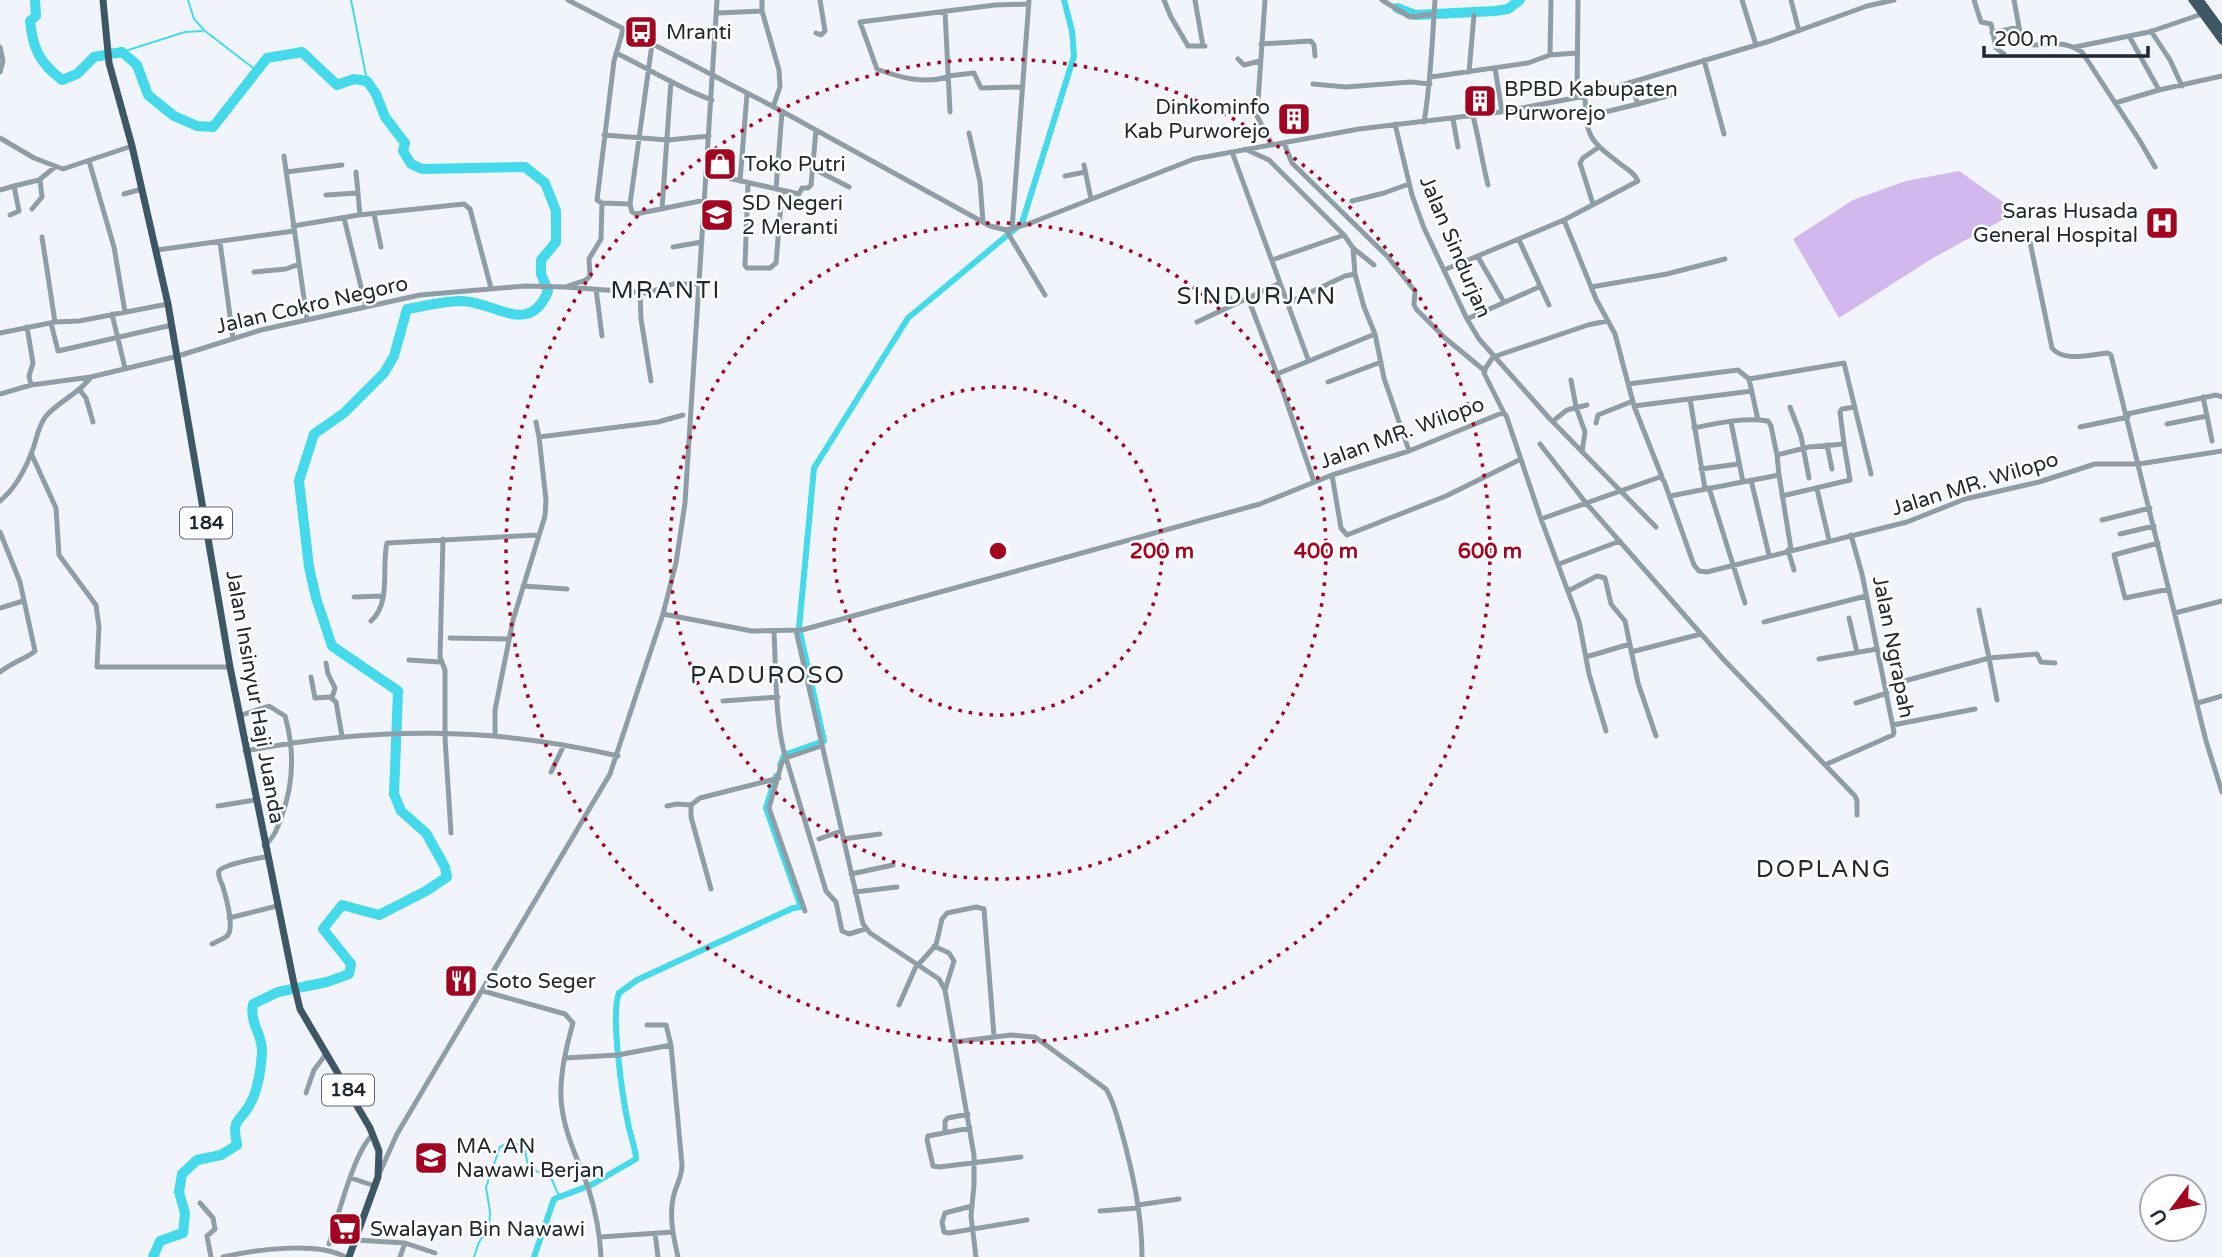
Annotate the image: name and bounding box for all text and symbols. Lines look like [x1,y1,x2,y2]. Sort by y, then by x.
bus stop icon: Mranti [622,13,660,51]
scale bar [1984,14,2148,58]
place label: Mranti [666,20,732,45]
text: 200 m [1994,27,2058,52]
place label: BPBD Kabupaten Purworejo [1504,77,1678,126]
building icon: BPBD Kabupaten Purworejo [1461,82,1499,120]
place label: Dinkominfo Kab Purworejo [1124,95,1270,144]
building icon: Dinkominfo Kab Purworejo [1275,100,1313,138]
shop icon: Toko Putri [701,145,739,183]
place label: Toko Putri [744,152,846,177]
street label: Jalan Sindurjan [1414,172,1496,322]
place label: SD Negeri 2 Meranti [742,191,843,240]
school or university icon: SD Negeri 2 Meranti [698,196,736,234]
place label: Saras Husada General Hospital [1973,199,2138,248]
hospital icon: Saras Husada General Hospital [2143,204,2181,242]
street label: Jalan Cokro Negoro [214,271,410,339]
district label: MRANTI [611,276,721,305]
district label: SINDURJAN [1177,282,1337,311]
street label: Jalan MR. Wilopo [1316,392,1488,474]
street label: Jalan MR. Wilopo [1888,447,2062,521]
road number: 184 [180,508,232,538]
centre of rings [986,539,1010,563]
text: 200 m [1130,539,1194,564]
text: 400 m [1294,539,1358,564]
text: 600 m [1458,539,1522,564]
street label: Jalan Insinyur Haji Juanda [220,568,290,826]
street label: Jalan Ngrapah [1867,574,1919,720]
district label: PADUROSO [690,661,846,690]
district label: DOPLANG [1756,855,1892,884]
restaurant icon: Soto Seger [442,962,480,1000]
place label: Soto Seger [486,969,596,994]
road number: 184 [322,1074,374,1106]
place label: MA. AN Nawawi Berjan [456,1134,604,1183]
school or university icon: MA. AN Nawawi Berjan [412,1139,450,1177]
north arrow [2138,1173,2208,1243]
text: U [2146,1205,2173,1228]
supermarket icon: Swalayan Bin Nawawi [326,1210,364,1248]
place label: Swalayan Bin Nawawi [370,1217,585,1242]

